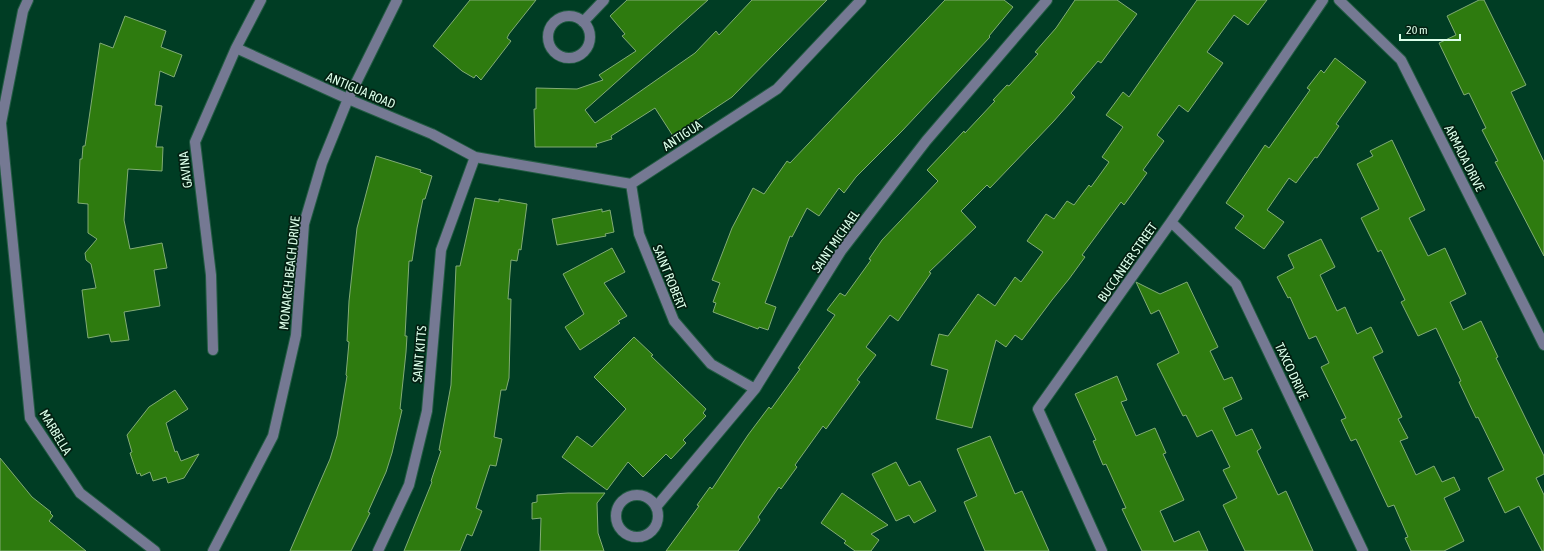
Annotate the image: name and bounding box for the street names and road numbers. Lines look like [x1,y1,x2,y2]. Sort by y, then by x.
street label: ANTIGUA ROAD [324,69,398,112]
street label: ANTIGUA [660,117,705,154]
street label: ARMADA DRIVE [1441,123,1488,194]
street label: GAVINA [176,150,195,189]
street label: SAINT MICHAEL [808,207,862,275]
street label: MONARCH BEACH DRIVE [276,215,303,331]
street label: BUCCANEER STREET [1095,220,1160,305]
street label: SAINT ROBERT [650,243,689,312]
street label: SAINT KITTS [410,325,429,383]
street label: TAXCO DRIVE [1272,340,1311,403]
street label: MARBELLA [36,407,75,458]

